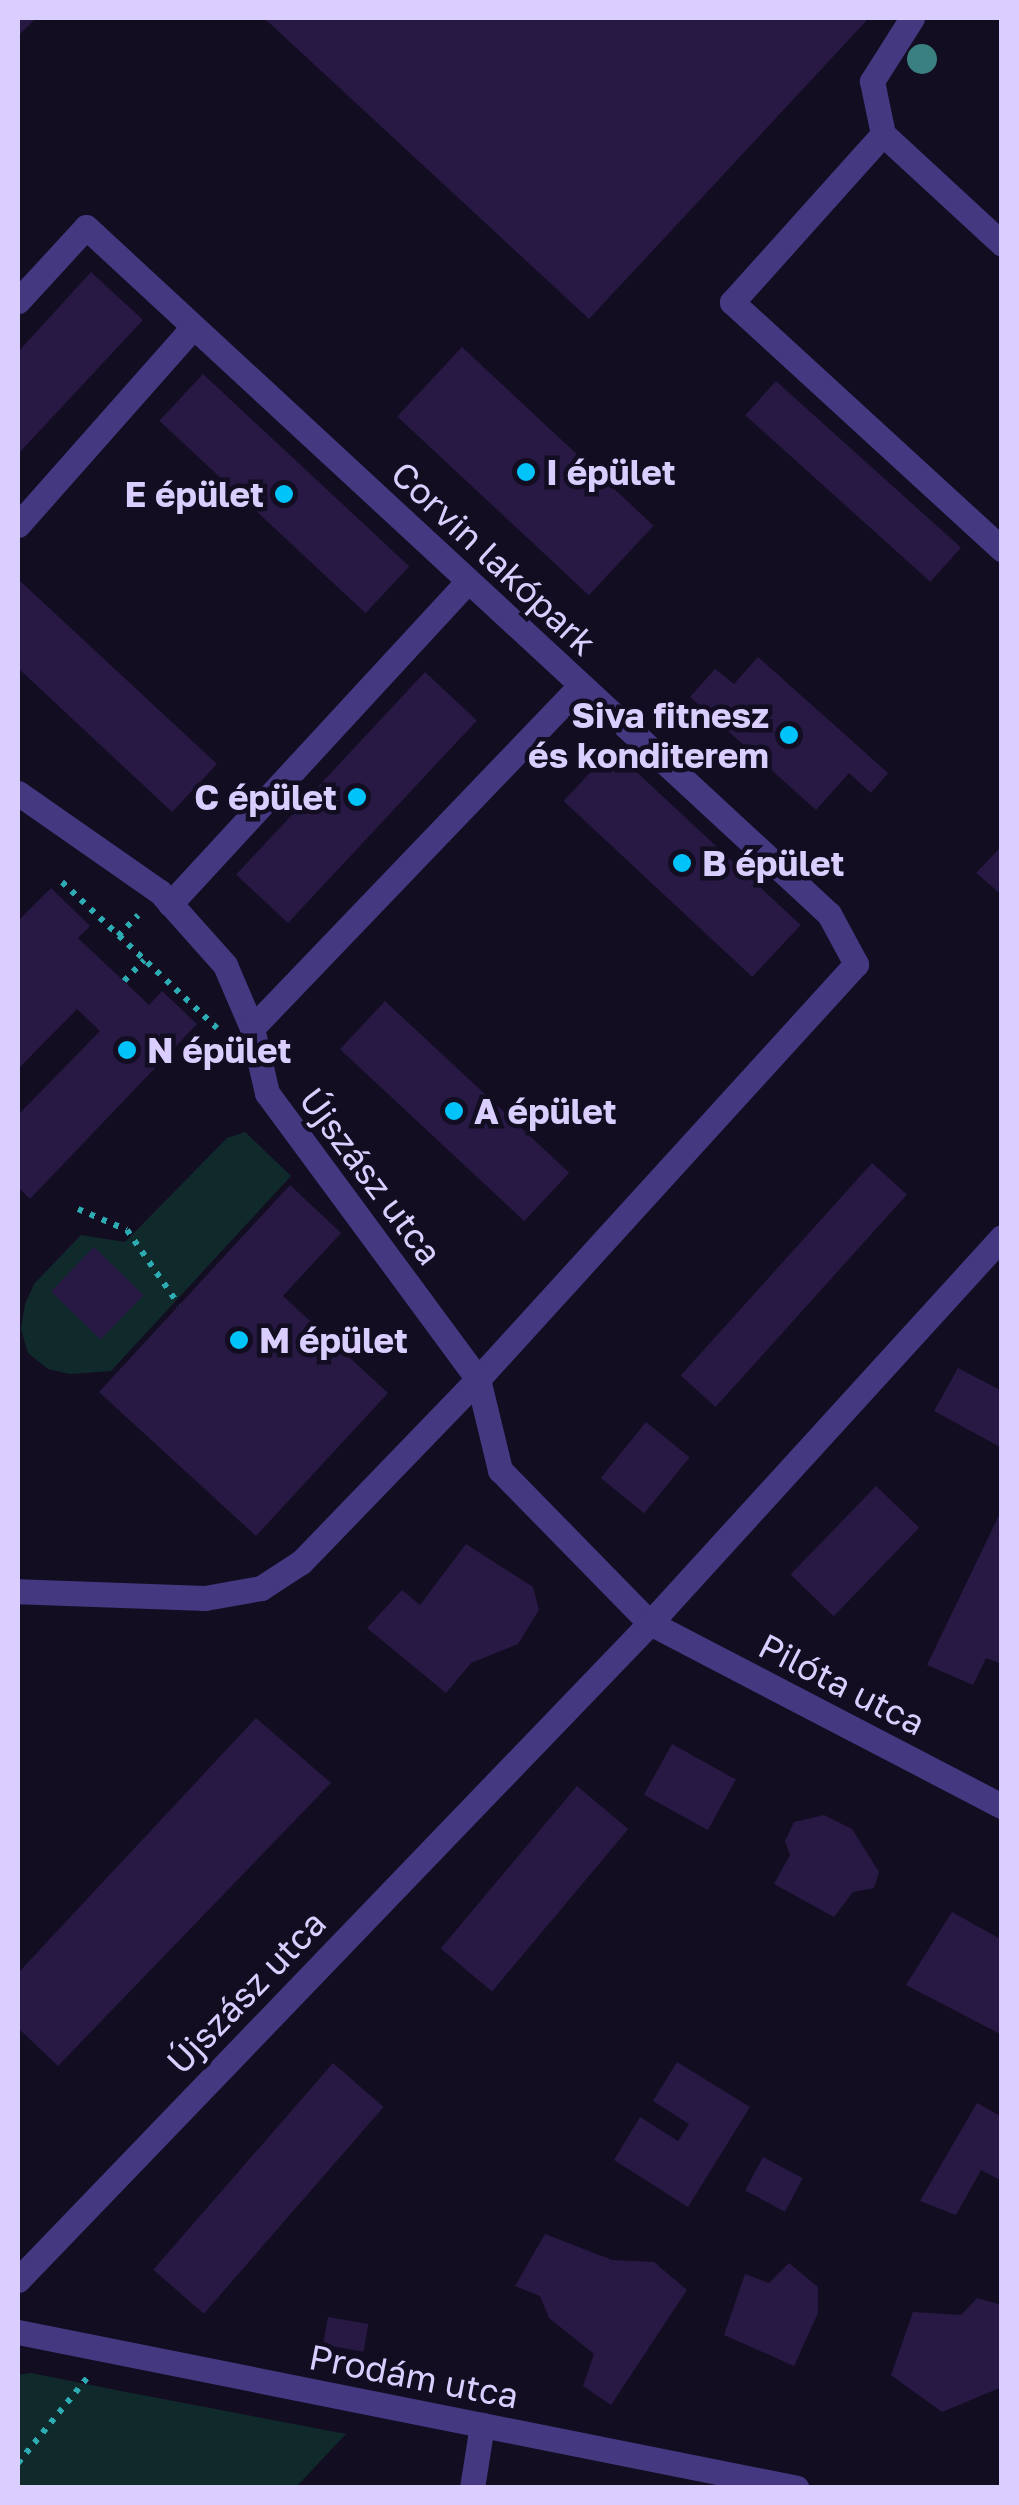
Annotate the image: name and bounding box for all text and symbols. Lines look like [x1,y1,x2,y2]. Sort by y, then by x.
place label: I épület [546,451,676,493]
street label: Corvin lakópark [383,452,605,664]
marker: I épület [515,461,537,483]
place label: E épület [124,473,264,515]
marker: E épület [273,483,295,505]
place label: Siva fitnesz és konditerem [528,694,769,776]
marker: Siva fitnesz és konditerem [778,724,800,746]
place label: C épület [194,776,337,818]
marker: C épület [346,786,368,808]
place label: B épület [702,842,844,884]
marker: B épület [671,852,693,874]
place label: N épület [147,1029,291,1071]
marker: N épület [116,1039,138,1061]
street label: Újszász utca [291,1079,451,1273]
place label: A épület [474,1090,617,1132]
marker: A épület [443,1100,465,1122]
place label: M épület [259,1319,408,1361]
marker: M épület [228,1329,250,1351]
street label: Pilóta utca [752,1624,932,1744]
street label: Újszász utca [158,1902,334,2082]
street label: Prodám utca [306,2335,522,2417]

